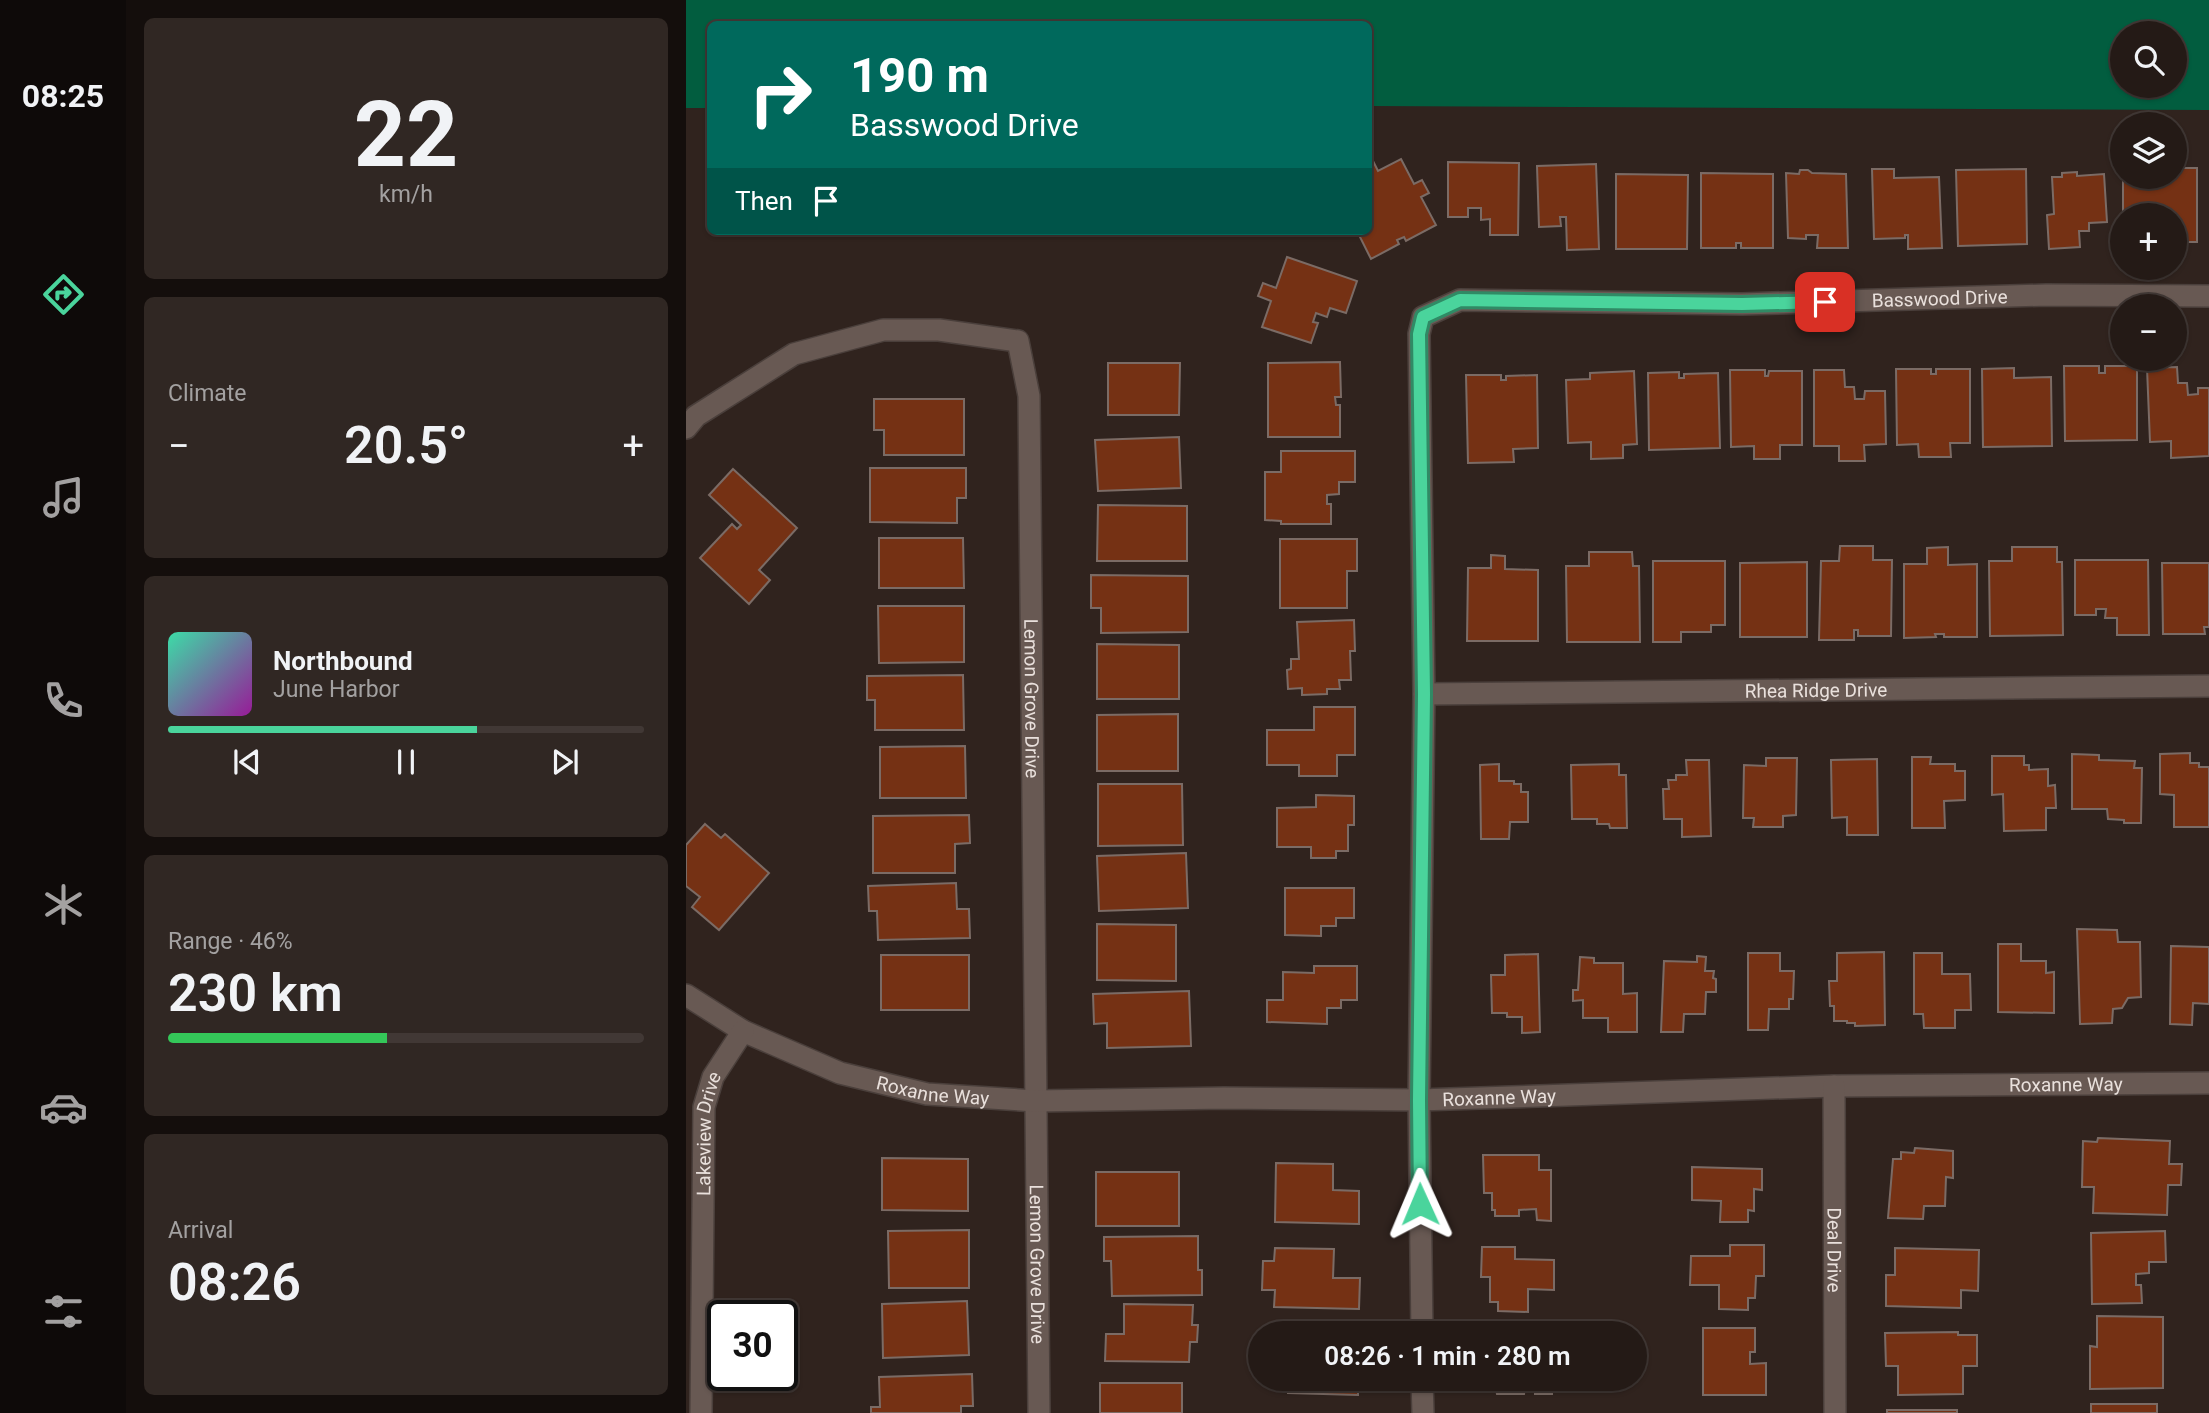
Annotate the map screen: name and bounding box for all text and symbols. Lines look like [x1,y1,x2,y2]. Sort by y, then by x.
map controls [2110,21,2187,371]
button: search [2110,21,2187,98]
text: 190 m [850,47,989,104]
icon: right [735,49,826,140]
text: 08:25 [22,77,104,115]
text: 22 [354,82,458,188]
text: Basswood Drive [850,106,1079,144]
button: layers [2110,112,2187,189]
text: km/h [379,181,433,208]
icon: arrive [807,182,845,220]
text: Then [735,186,793,216]
button: + [2110,203,2187,280]
icon: directions [39,270,88,319]
pin [1795,272,1855,332]
icon: arrive [1806,283,1844,321]
street label: Basswood Drive [1871,285,2008,312]
button: − [2110,294,2187,371]
text: Climate [168,380,247,407]
text: 20.5° [344,415,468,476]
text: − [168,424,190,468]
text: + [622,424,644,468]
icon: music [39,473,88,522]
street label: Lemon Grove Drive [1020,618,1044,778]
text: Northbound [273,646,413,676]
icon: phone [39,676,88,725]
text: June Harbor [273,676,400,703]
street label: Rhea Ridge Drive [1745,678,1887,702]
icon: previous [228,743,266,781]
icon: pause [387,743,425,781]
icon: next [546,743,584,781]
icon: climate [39,880,88,929]
text: Range · 46% [168,928,293,955]
text: 230 km [168,963,343,1024]
street label: Lakeview Drive [691,1066,726,1196]
street label: Roxanne Way [874,1071,990,1109]
street label: Roxanne Way [2009,1072,2123,1096]
icon: car [39,1083,88,1132]
street label: Roxanne Way [1442,1084,1556,1111]
position arrow [1383,1167,1457,1241]
street label: Lemon Grove Drive [1025,1184,1050,1344]
street label: Deal Drive [1823,1207,1846,1293]
text: Arrival [168,1217,233,1244]
text: 08:26 [168,1252,301,1313]
icon: filters [39,1287,88,1336]
speed limit sign: 30 [707,1300,798,1391]
text: 08:26 · 1 min · 280 m [1324,1341,1571,1371]

